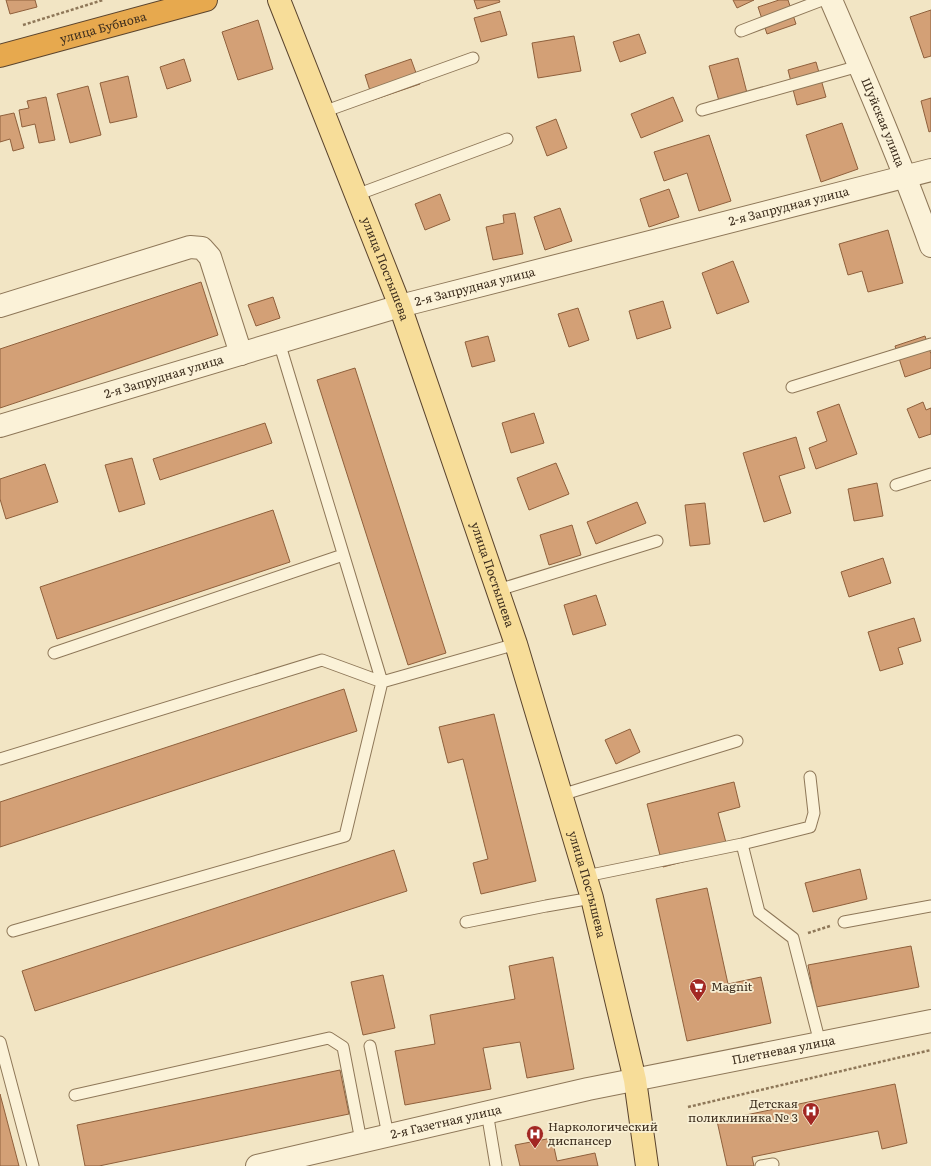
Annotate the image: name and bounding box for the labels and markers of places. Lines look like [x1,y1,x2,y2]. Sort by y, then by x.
supermarket icon: Magnit [688,977,708,1002]
place label: Magnit [711,977,753,995]
place label: Детская поликлиника № 3 [688,1094,798,1126]
hospital icon: Детская поликлиника № 3 [801,1101,821,1126]
place label: Наркологический диспансер [548,1117,658,1149]
hospital icon: Наркологический диспансер [525,1124,545,1149]

